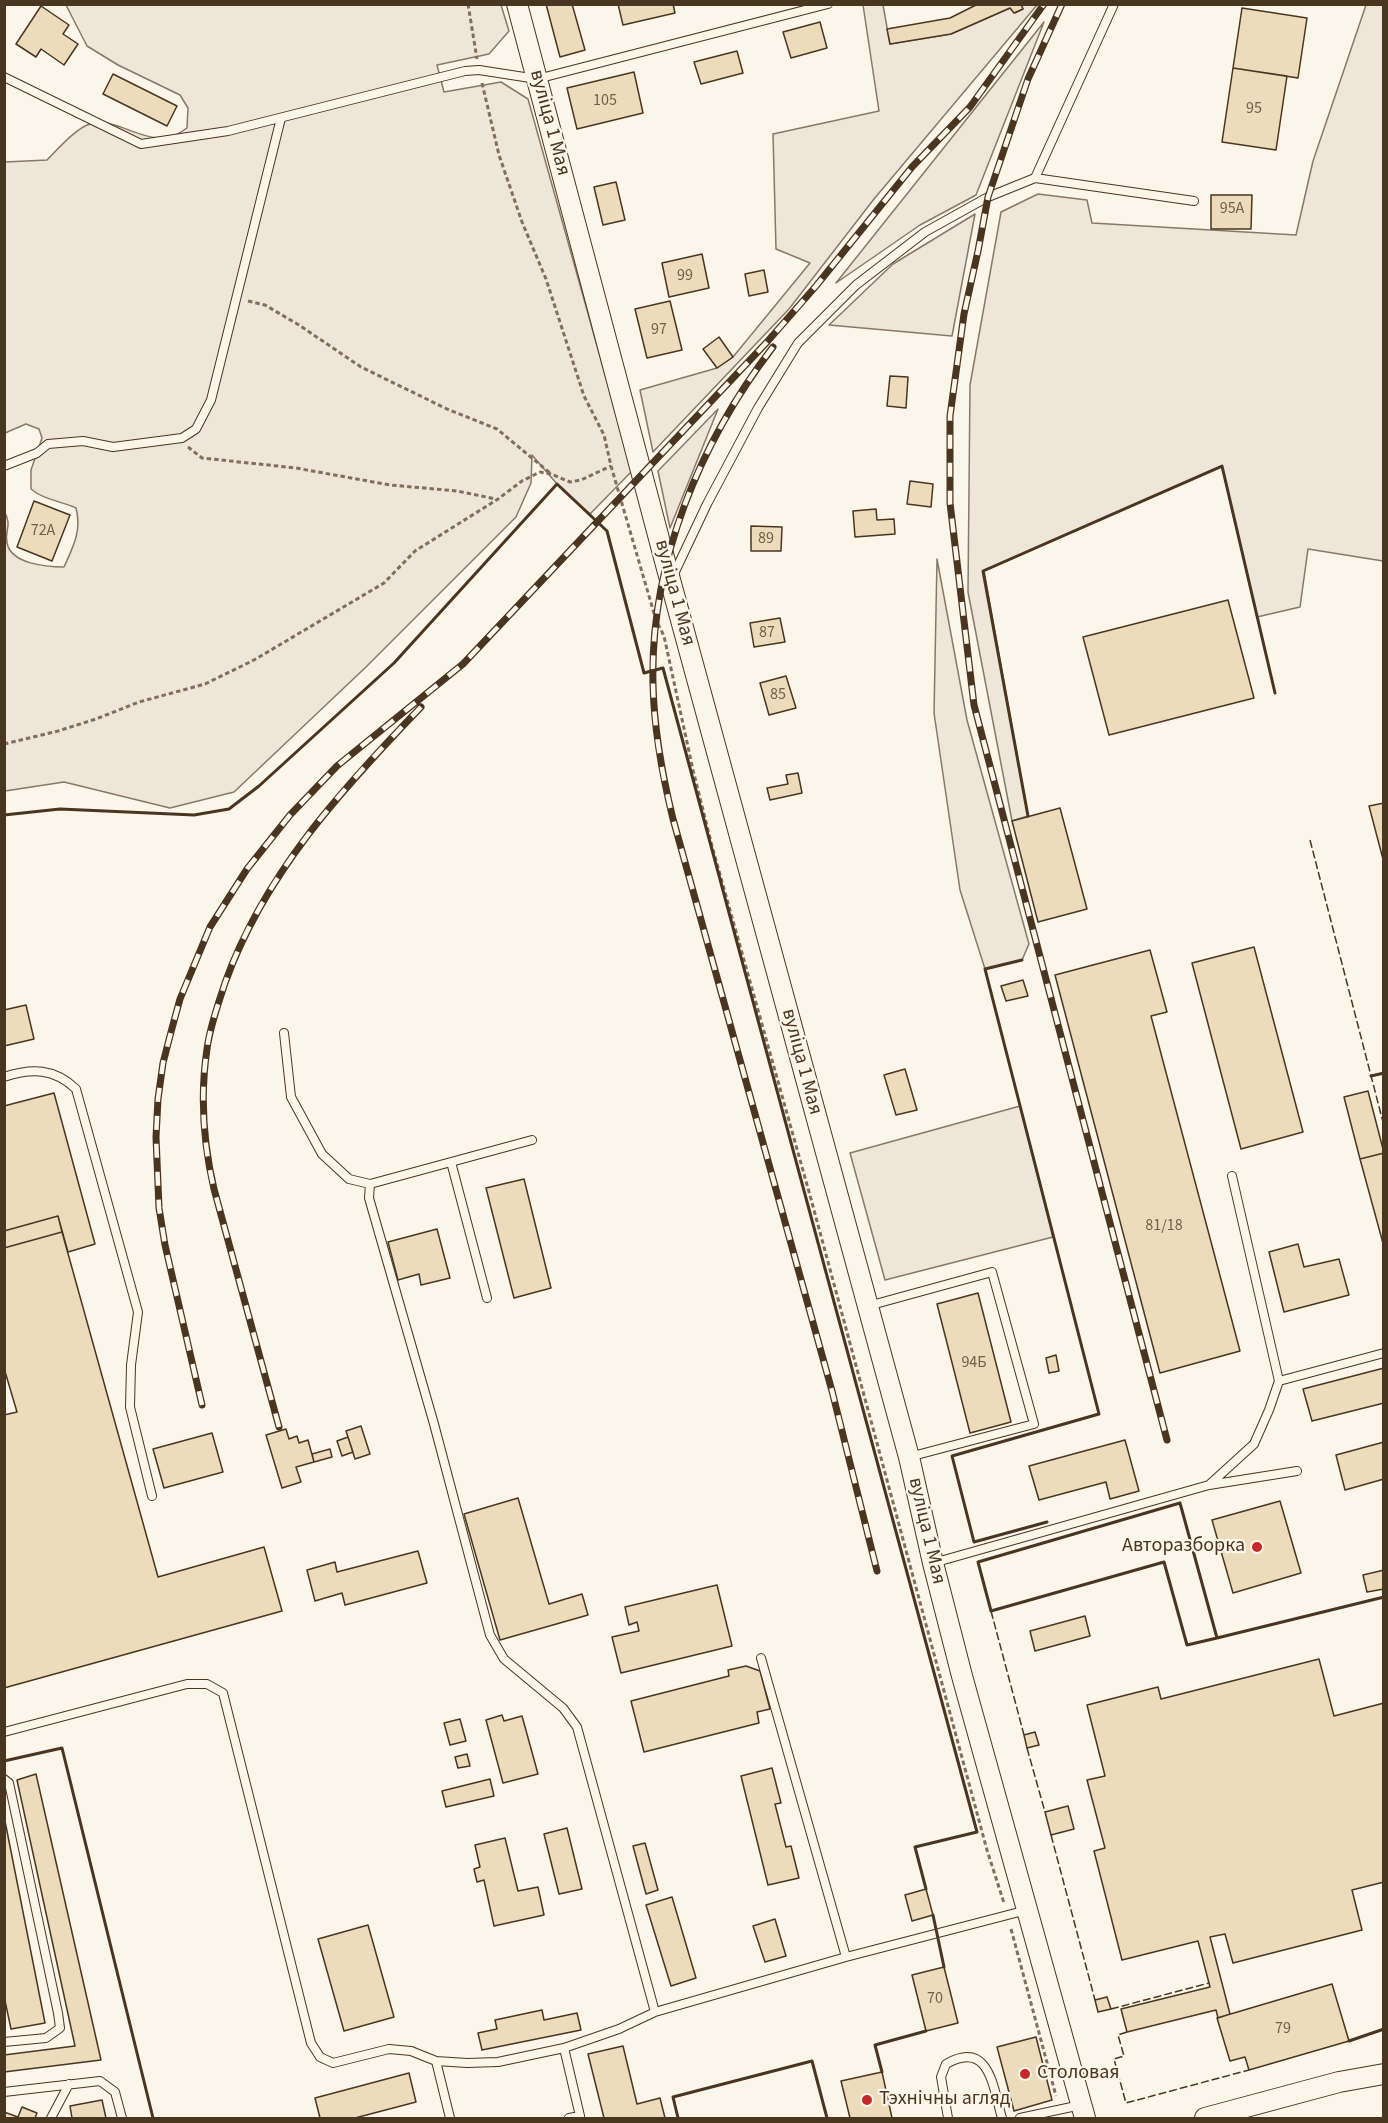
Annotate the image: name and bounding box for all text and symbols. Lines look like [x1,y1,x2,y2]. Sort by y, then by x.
street label: вуліца 1 Мая [523,67,575,179]
house number: 105 [593,91,617,111]
house number: 95 [1246,99,1262,119]
house number: 95А [1220,199,1244,219]
house number: 99 [677,266,693,286]
house number: 97 [651,320,667,340]
house number: 72А [31,521,55,541]
house number: 89 [758,529,774,549]
street label: вуліца 1 Мая [648,537,700,649]
house number: 87 [759,623,775,643]
house number: 85 [770,685,786,705]
street label: вуліца 1 Мая [775,1006,827,1118]
house number: 81/18 [1145,1216,1183,1236]
house number: 94Б [961,1353,987,1373]
street label: вуліца 1 Мая [902,1475,950,1587]
place label: Авторазборка [1122,1535,1245,1559]
marker: Авторазборка [1250,1540,1264,1554]
house number: 70 [927,1989,943,2009]
house number: 79 [1275,2019,1291,2039]
place label: Столовая [1037,2062,1120,2086]
marker: Столовая [1018,2067,1032,2081]
place label: Тэхнічны агляд [879,2088,1010,2112]
marker: Тэхнічны агляд [860,2093,874,2107]

